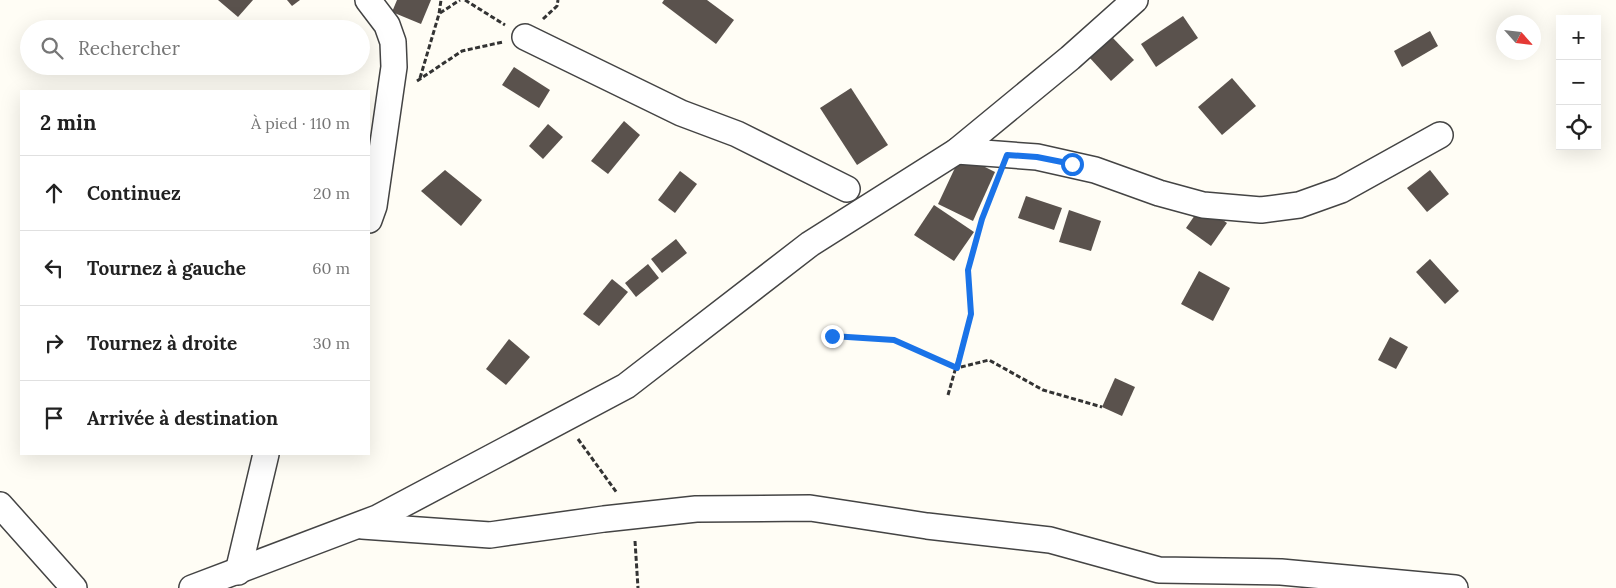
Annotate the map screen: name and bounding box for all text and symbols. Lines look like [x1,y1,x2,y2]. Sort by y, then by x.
north arrow [1496,15,1541,60]
map controls [1556,15,1601,150]
button: + [1556,15,1601,60]
search box [20,20,370,75]
icon: search [38,34,66,62]
text: Rechercher [78,36,180,60]
button: − [1556,60,1601,105]
button: locate [1556,105,1601,150]
text: 2 min [40,109,96,136]
text: À pied · 110 m [251,113,350,133]
route start [1061,153,1084,176]
icon: ahead [40,179,68,207]
text: Continuez [87,181,181,205]
text: 20 m [313,183,350,203]
icon: left [40,254,68,282]
text: Tournez à gauche [87,256,246,280]
text: 60 m [312,258,350,278]
route end [821,325,844,348]
icon: right [40,329,68,357]
text: Tournez à droite [87,331,237,355]
text: 30 m [313,333,350,353]
icon: arrive [40,404,68,432]
text: Arrivée à destination [87,406,278,430]

